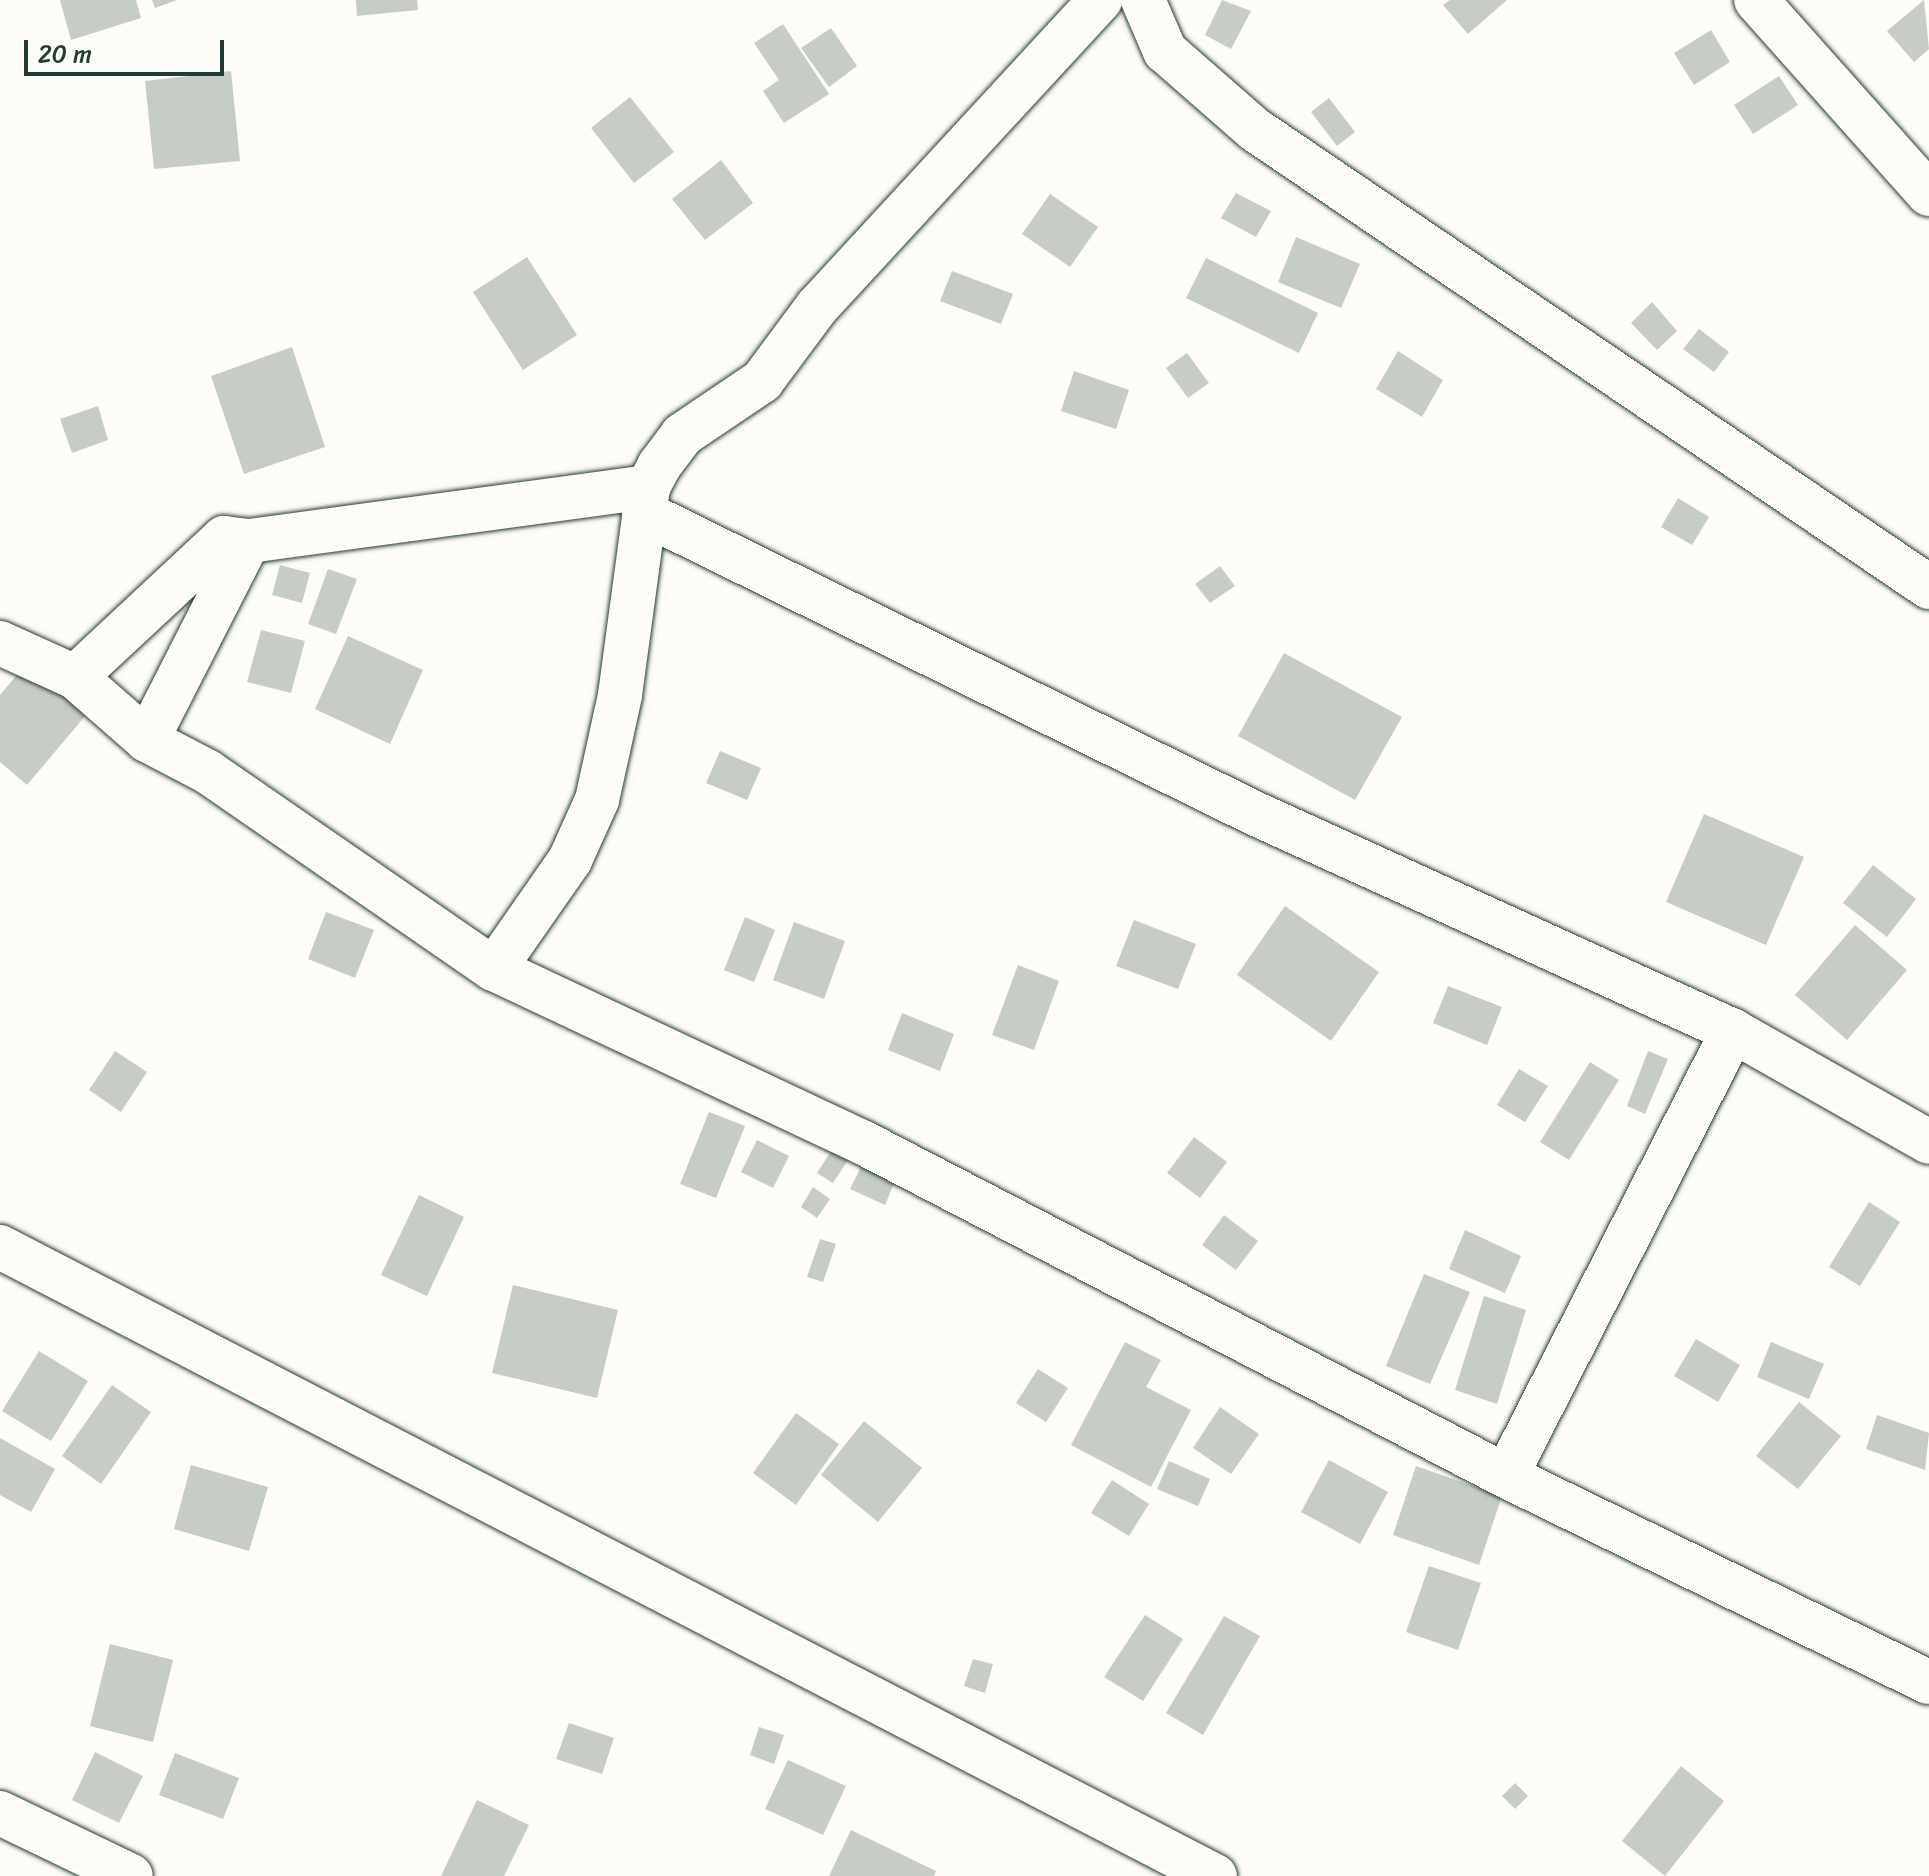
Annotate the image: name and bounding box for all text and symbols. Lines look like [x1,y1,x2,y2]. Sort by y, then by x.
scale bar [28,24,228,74]
text: 20 m [38,33,92,75]

